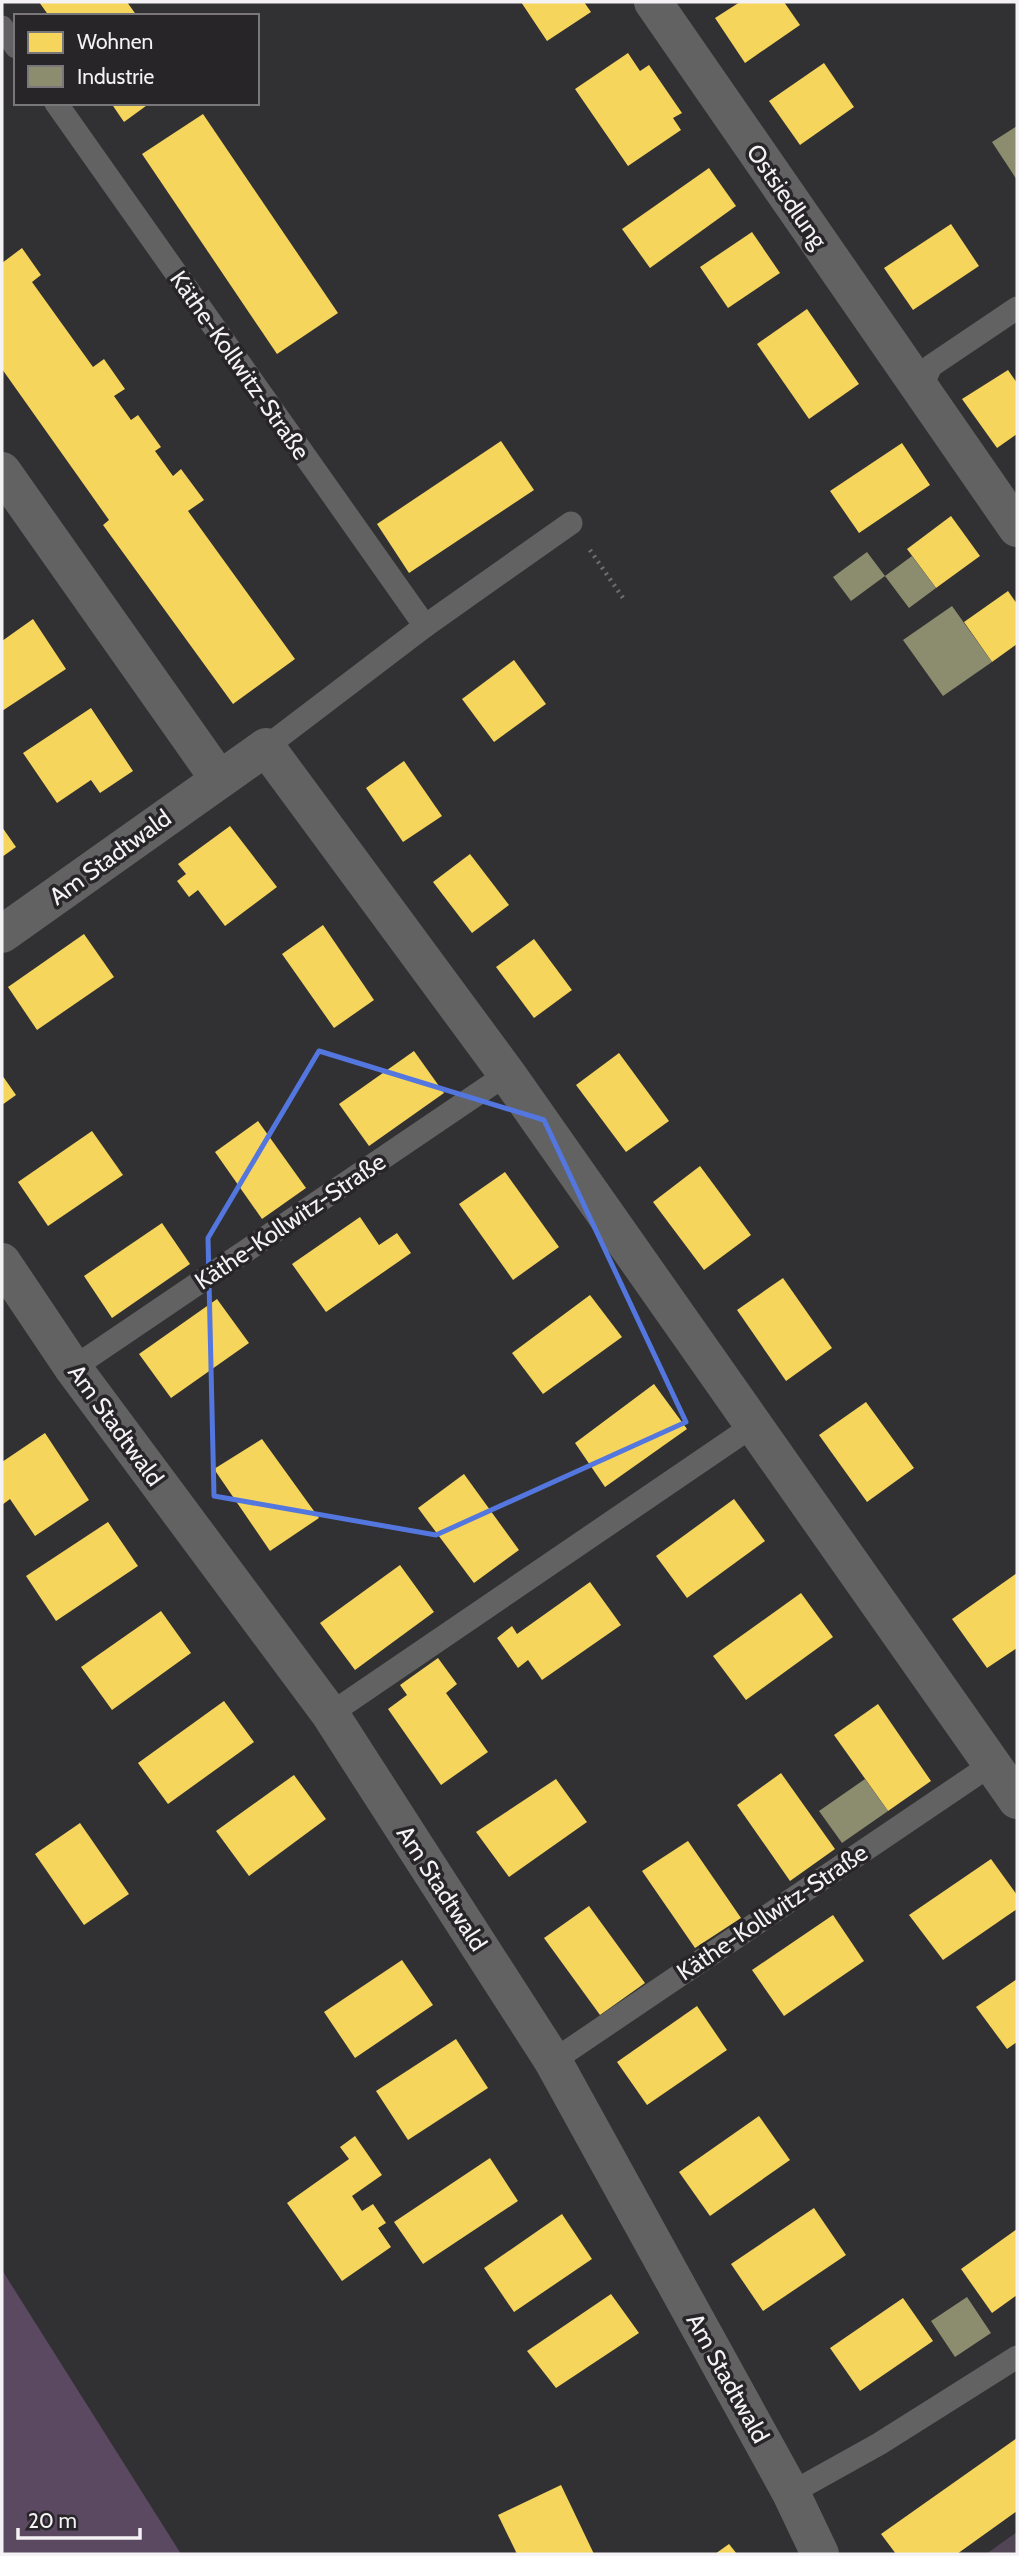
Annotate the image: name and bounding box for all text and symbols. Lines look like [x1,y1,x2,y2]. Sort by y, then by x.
legend [14,14,259,105]
text: Wohnen [77,29,153,54]
text: Industrie [77,64,154,89]
street label: Ostsiedlung [741,138,834,255]
street label: Käthe-Kollwitz-Straße [164,265,316,465]
street label: Am Stadtwald [43,803,177,911]
street label: Käthe-Kollwitz-Straße [189,1146,391,1296]
street label: Am Stadtwald [62,1358,170,1492]
street label: Am Stadtwald [391,1820,493,1956]
street label: Käthe-Kollwitz-Straße [671,1837,873,1987]
street label: Am Stadtwald [681,2308,775,2448]
scale bar [18,2496,140,2540]
text: 20 m [28,2508,77,2533]

